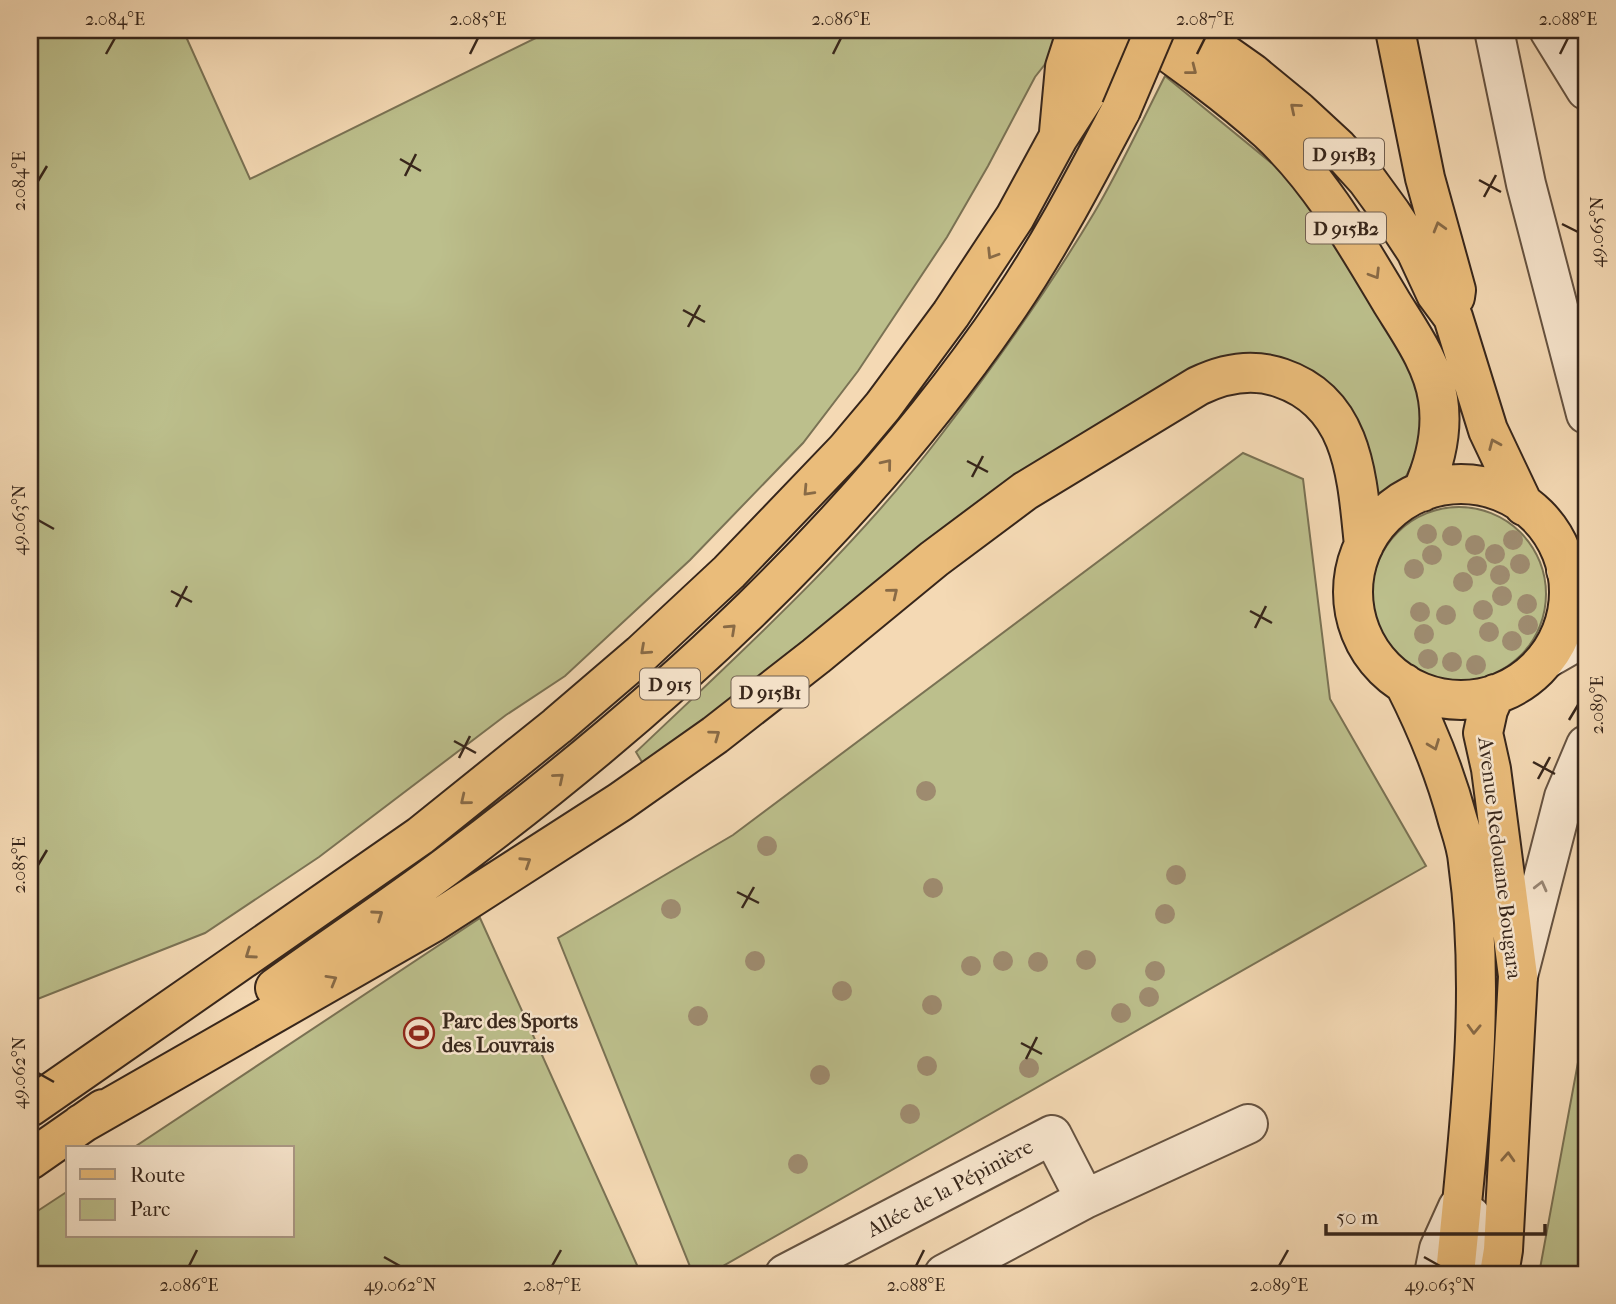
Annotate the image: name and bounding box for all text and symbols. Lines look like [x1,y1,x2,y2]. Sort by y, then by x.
text: 2.084°E [85,9,145,30]
text: 2.085°E [449,9,507,30]
text: 2.086°E [811,9,871,30]
text: 2.087°E [1176,9,1234,30]
text: 2.088°E [1539,9,1597,30]
one-way arrow [1184,61,1197,74]
one-way arrow [1290,104,1303,116]
road number: D 915B3 [1304,138,1384,170]
text: 2.084°E [9,151,30,211]
text: 49.065°N [1587,196,1608,268]
road number: D 915B2 [1306,212,1386,244]
one-way arrow [1432,221,1447,233]
one-way arrow [987,246,1000,259]
one-way arrow [1366,267,1379,280]
one-way arrow [1488,439,1502,452]
one-way arrow [879,460,892,472]
one-way arrow [803,483,816,496]
text: 49.063°N [9,484,30,555]
one-way arrow [884,589,897,601]
one-way arrow [722,624,735,637]
one-way arrow [640,642,653,654]
road number: D 915 [640,668,700,699]
text: 2.089°E [1587,676,1608,734]
road number: D 915B1 [732,677,808,708]
one-way arrow [707,730,719,743]
street label: Avenue Redouane Bougara [1473,735,1527,981]
one-way arrow [1425,738,1439,750]
one-way arrow [551,774,564,786]
one-way arrow [461,791,473,804]
text: 2.085°E [9,836,30,894]
one-way arrow [519,858,532,871]
one-way arrow [1533,880,1547,892]
one-way arrow [370,911,383,923]
one-way arrow [245,946,258,958]
one-way arrow [325,975,337,988]
place label: Parc des Sports des Louvrais [442,1009,578,1057]
sports icon: Parc des Sports des Louvrais [402,1016,436,1050]
one-way arrow [1466,1025,1482,1035]
text: 49.062°N [9,1036,30,1109]
street label: Allée de la Pépinière [862,1134,1037,1242]
legend [66,1146,294,1238]
one-way arrow [1500,1151,1515,1162]
text: Route [130,1163,185,1187]
scale bar [1326,1192,1544,1236]
text: Parc [130,1197,170,1221]
text: 50 m [1336,1205,1379,1229]
text: 2.086°E [159,1275,219,1296]
text: 49.062°N [364,1275,437,1296]
text: 2.087°E [523,1275,581,1296]
text: 2.088°E [887,1275,945,1296]
text: 2.089°E [1250,1275,1308,1296]
text: 49.063°N [1405,1275,1476,1296]

